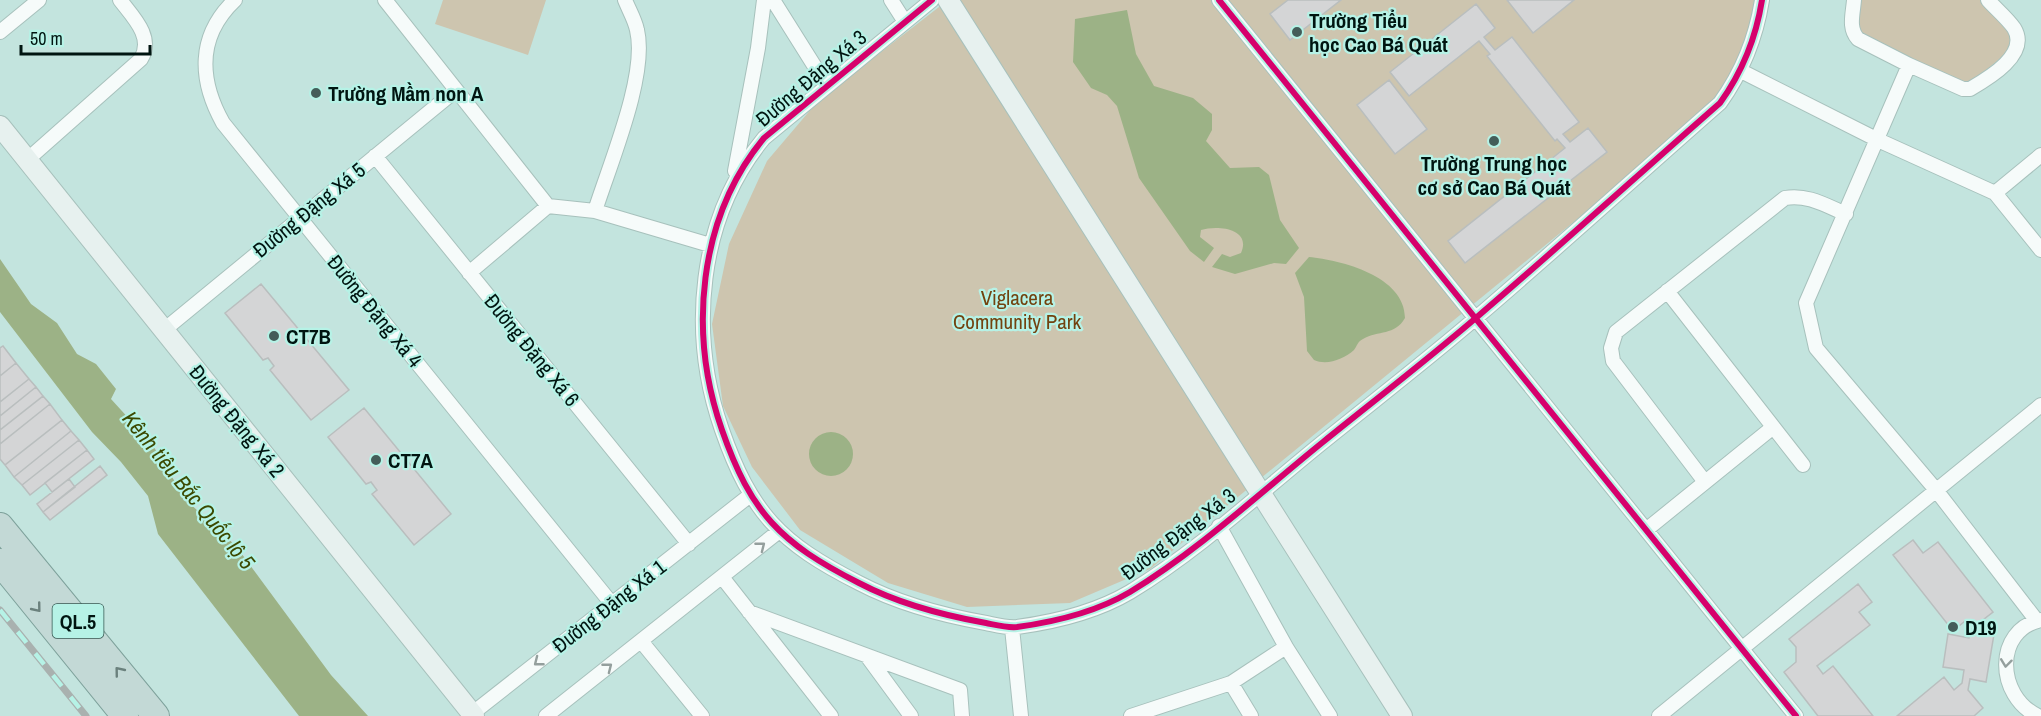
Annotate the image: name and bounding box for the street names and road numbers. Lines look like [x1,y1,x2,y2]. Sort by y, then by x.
street label: Đường Đặng Xá 3 [749,23,873,133]
street label: Đường Đặng Xá 5 [247,156,371,264]
street label: Đường Đặng Xá 4 [321,249,430,374]
street label: Đường Đặng Xá 6 [478,288,586,412]
street label: Đường Đặng Xá 2 [183,359,291,483]
street label: Đường Đặng Xá 3 [1115,481,1241,587]
street label: Đường Đặng Xá 1 [546,552,672,660]
road number: QL.5 [52,604,104,638]

